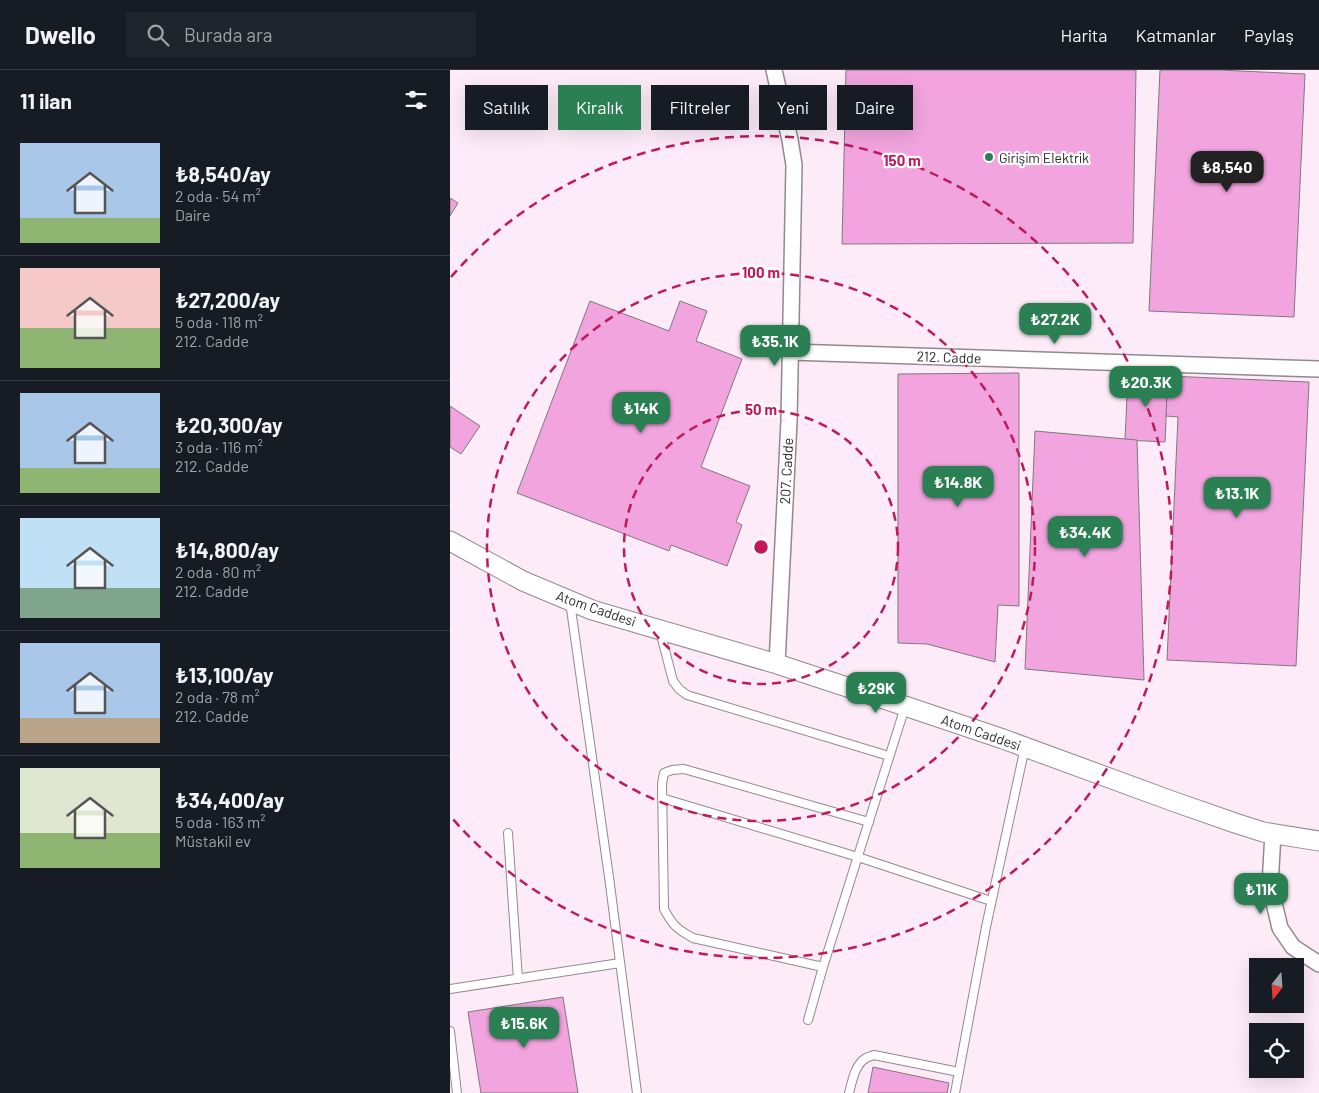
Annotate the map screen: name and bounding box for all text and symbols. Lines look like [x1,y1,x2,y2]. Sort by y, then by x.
search box [126,12,476,57]
text: Dwello [25,20,96,49]
icon: search [144,21,172,49]
text: Burada ara [184,23,273,46]
text: Harita [1060,24,1108,46]
text: Katmanlar [1136,24,1216,46]
text: Paylaş [1244,24,1294,46]
chip: Satılık [465,85,548,130]
chip: Kiralık [558,85,641,130]
chip: Filtreler [651,85,749,130]
chip: Yeni [759,85,827,130]
chip: Daire [837,85,913,130]
icon: filters [402,86,430,114]
text: 11 ilan [20,88,72,113]
place label: Girişim Elektrik [999,149,1089,166]
pin: ₺8,540 [1186,150,1268,193]
text: 150 m [883,151,921,169]
marker: Girişim Elektrik [983,151,995,163]
text: ₺8,540 [1202,157,1252,176]
text: ₺8,540/ay [175,161,271,186]
icon: home [60,163,120,223]
text: 2 oda · 54 m² [175,186,261,205]
text: Daire [175,205,211,224]
text: 100 m [742,263,780,281]
text: ₺27,200/ay [175,287,280,312]
icon: home [60,288,120,348]
pin: ₺27.2K [1014,302,1096,345]
text: ₺27.2K [1030,309,1080,328]
text: 5 oda · 118 m² [175,312,263,331]
pin: ₺35.1K [734,324,816,367]
text: 212. Cadde [175,331,249,350]
text: ₺35.1K [751,331,799,350]
street label: 212. Cadde [916,347,982,367]
pin: ₺20.3K [1105,366,1187,408]
text: ₺20.3K [1120,372,1172,391]
pin: ₺14K [611,392,671,434]
text: ₺14K [623,398,659,417]
text: 50 m [745,400,777,418]
text: ₺20,300/ay [175,412,283,437]
icon: home [60,413,120,473]
text: 3 oda · 116 m² [175,437,263,456]
street label: 207. Cadde [776,437,796,505]
text: 212. Cadde [175,456,249,475]
pin: ₺14.8K [917,466,999,508]
text: ₺14.8K [934,472,982,491]
pin: ₺13.1K [1196,476,1278,519]
text: ₺13.1K [1215,483,1259,502]
pin: ₺34.4K [1044,516,1126,558]
text: ₺34.4K [1059,522,1111,541]
text: ₺14,800/ay [175,537,279,562]
icon: home [60,538,120,598]
centre of rings [752,538,770,556]
text: 2 oda · 80 m² [175,562,261,581]
text: 212. Cadde [175,581,249,600]
street label: Atom Caddesi [554,586,638,630]
text: ₺13,100/ay [175,662,274,687]
icon: home [60,663,120,723]
pin: ₺29K [846,672,906,714]
text: ₺29K [857,678,895,697]
text: 2 oda · 78 m² [175,687,260,706]
text: 212. Cadde [175,706,249,725]
street label: Atom Caddesi [939,710,1023,754]
text: ₺34,400/ay [175,787,284,812]
icon: home [60,788,120,848]
text: 5 oda · 163 m² [175,812,266,831]
text: Müstakil ev [175,831,251,850]
pin: ₺11K [1231,872,1291,915]
text: ₺11K [1245,879,1277,898]
north arrow [1249,958,1304,1012]
map controls [1249,958,1304,1078]
pin: ₺15.6K [483,1006,565,1049]
text: ₺15.6K [500,1013,548,1032]
button: locate [1249,1023,1304,1078]

